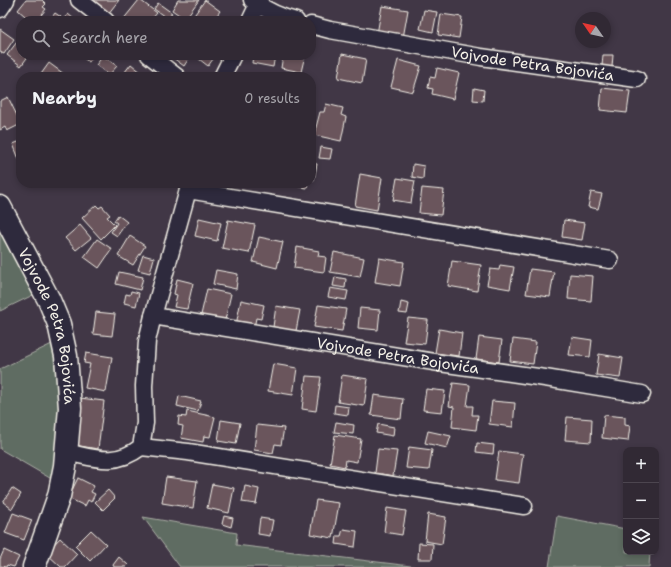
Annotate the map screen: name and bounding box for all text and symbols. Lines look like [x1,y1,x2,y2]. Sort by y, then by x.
north arrow [575,12,611,48]
search box [16,16,316,60]
icon: search [30,27,52,49]
text: Search here [62,28,148,48]
street label: Vojvode Petra Bojovića [449,42,616,86]
text: Nearby [32,87,97,109]
text: 0 results [244,90,300,107]
street label: Vojvode Petra Bojovića [13,245,80,406]
street label: Vojvode Petra Bojovića [315,333,481,379]
map controls [623,447,659,555]
button: + [623,447,659,483]
button: − [623,483,659,519]
button: layers [623,519,659,555]

